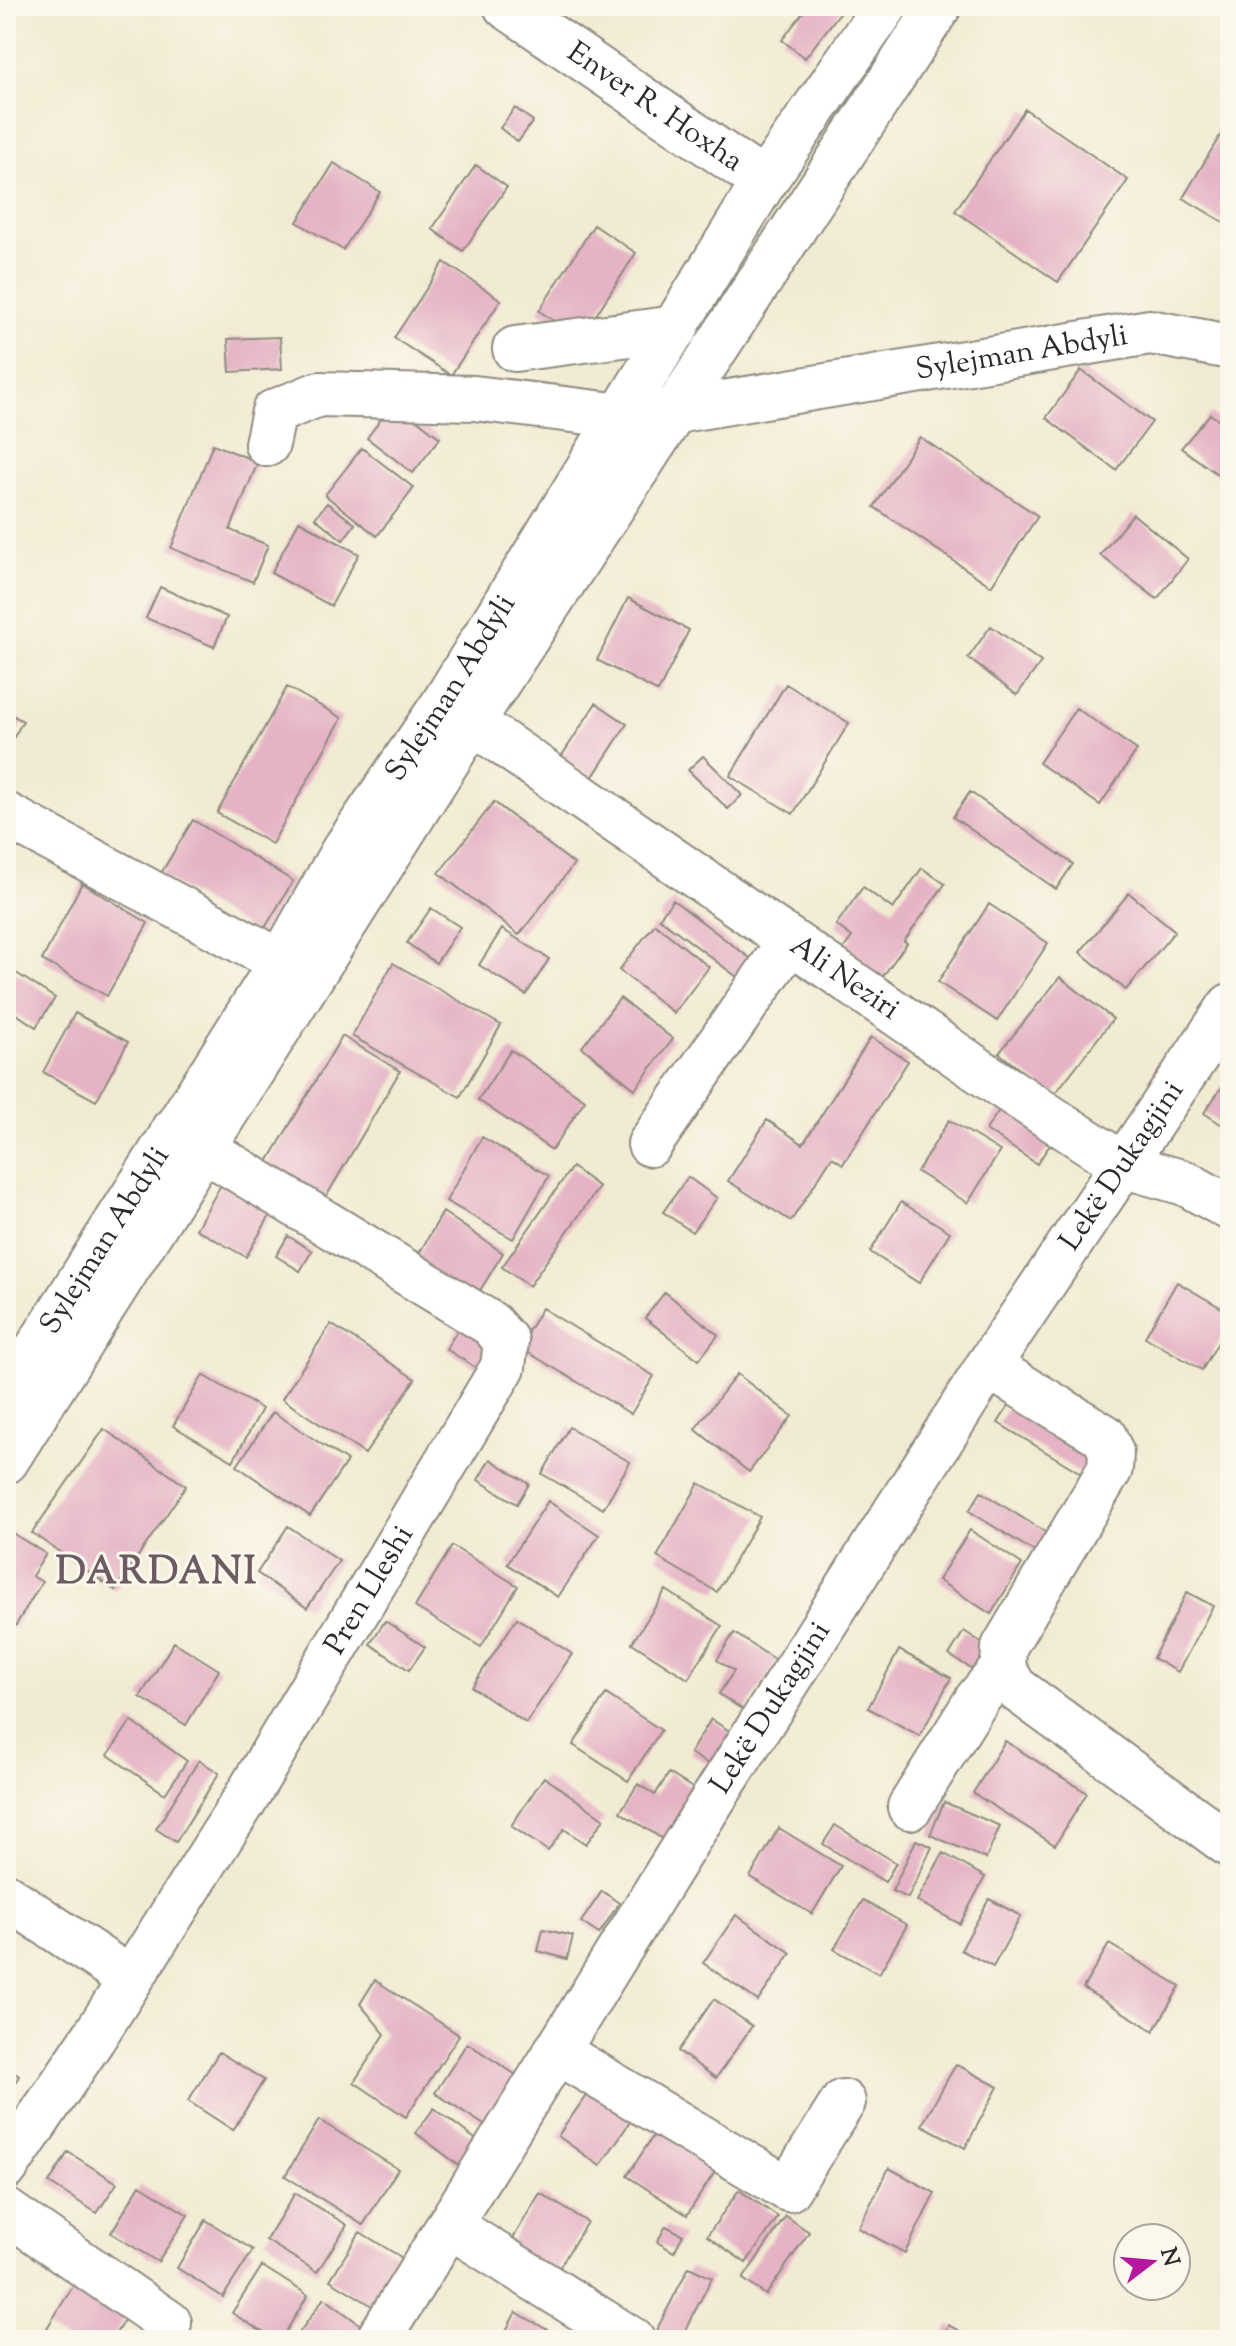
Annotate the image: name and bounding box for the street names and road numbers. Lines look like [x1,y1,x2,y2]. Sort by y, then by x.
street label: Enver R. Hoxha [558,32,752,183]
street label: Sylejman Abdyli [912,315,1131,392]
street label: Sylejman Abdyli [375,587,527,790]
street label: Ali Neziri [781,925,908,1031]
street label: Lekë Dukagjini [1050,1073,1195,1260]
street label: Sylejman Abdyli [30,1138,181,1343]
street label: Pren Lleshi [314,1517,425,1663]
street label: Lekë Dukagjini [700,1614,842,1803]

